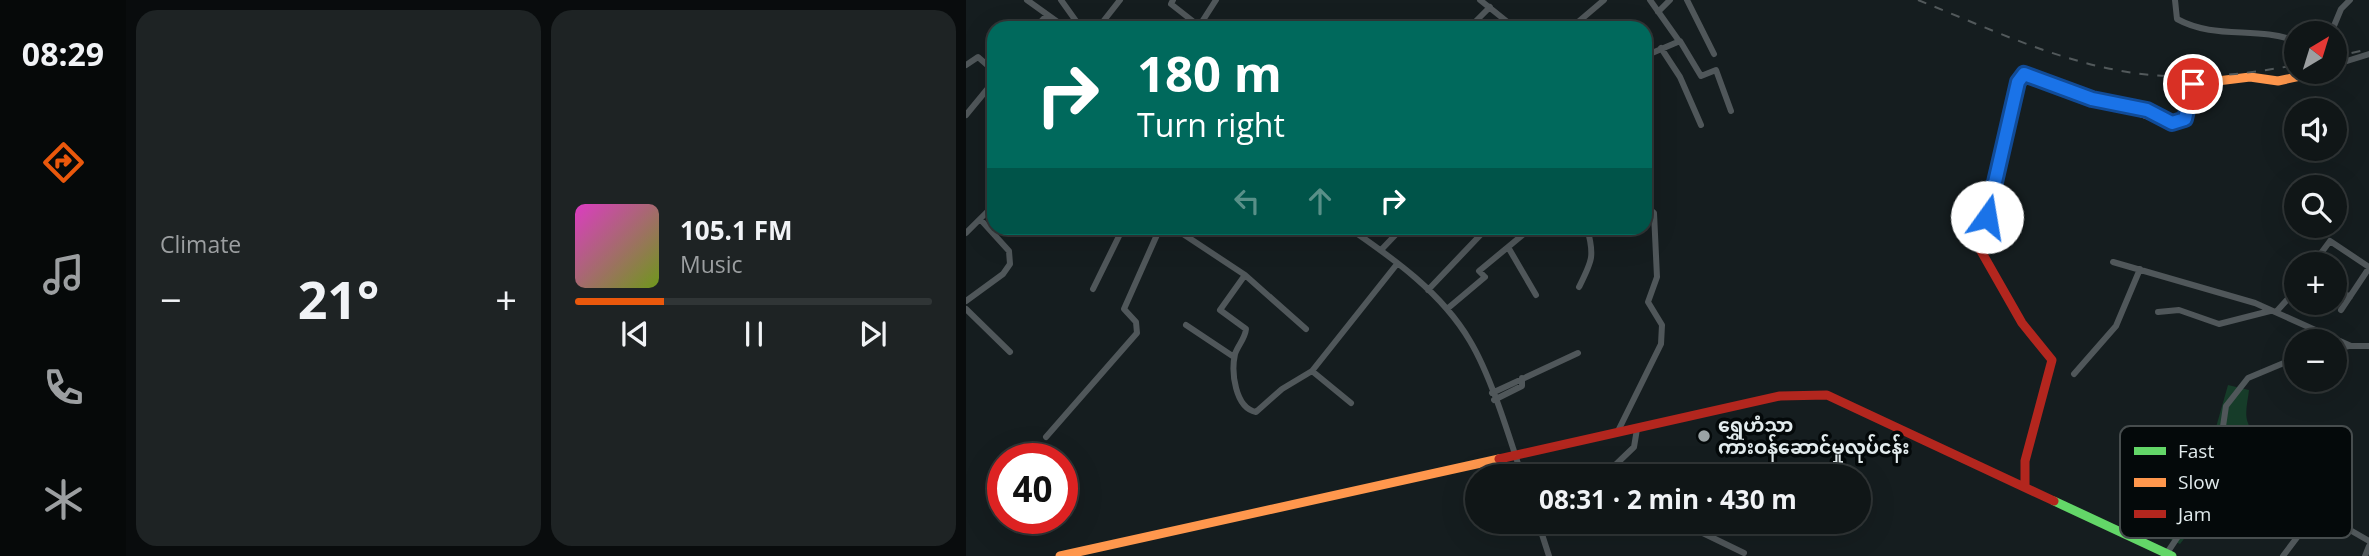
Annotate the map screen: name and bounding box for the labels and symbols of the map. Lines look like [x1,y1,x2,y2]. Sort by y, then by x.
north arrow [2284,21,2347,84]
pin [2163,54,2223,114]
position arrow [1950,180,2024,254]
place label: ရွှေဟံသာ ကားဝန်ဆောင်မှုလုပ်ငန်း [1718,412,1910,463]
legend [2120,426,2352,538]
marker: ရွှေဟံသာ ကားဝန်ဆောင်မှုလုပ်ငန်း [1696,428,1712,444]
text: Fast [2178,438,2214,464]
speed limit sign: 40 [987,443,1078,534]
text: Slow [2178,469,2220,495]
text: Jam [2176,501,2211,527]

